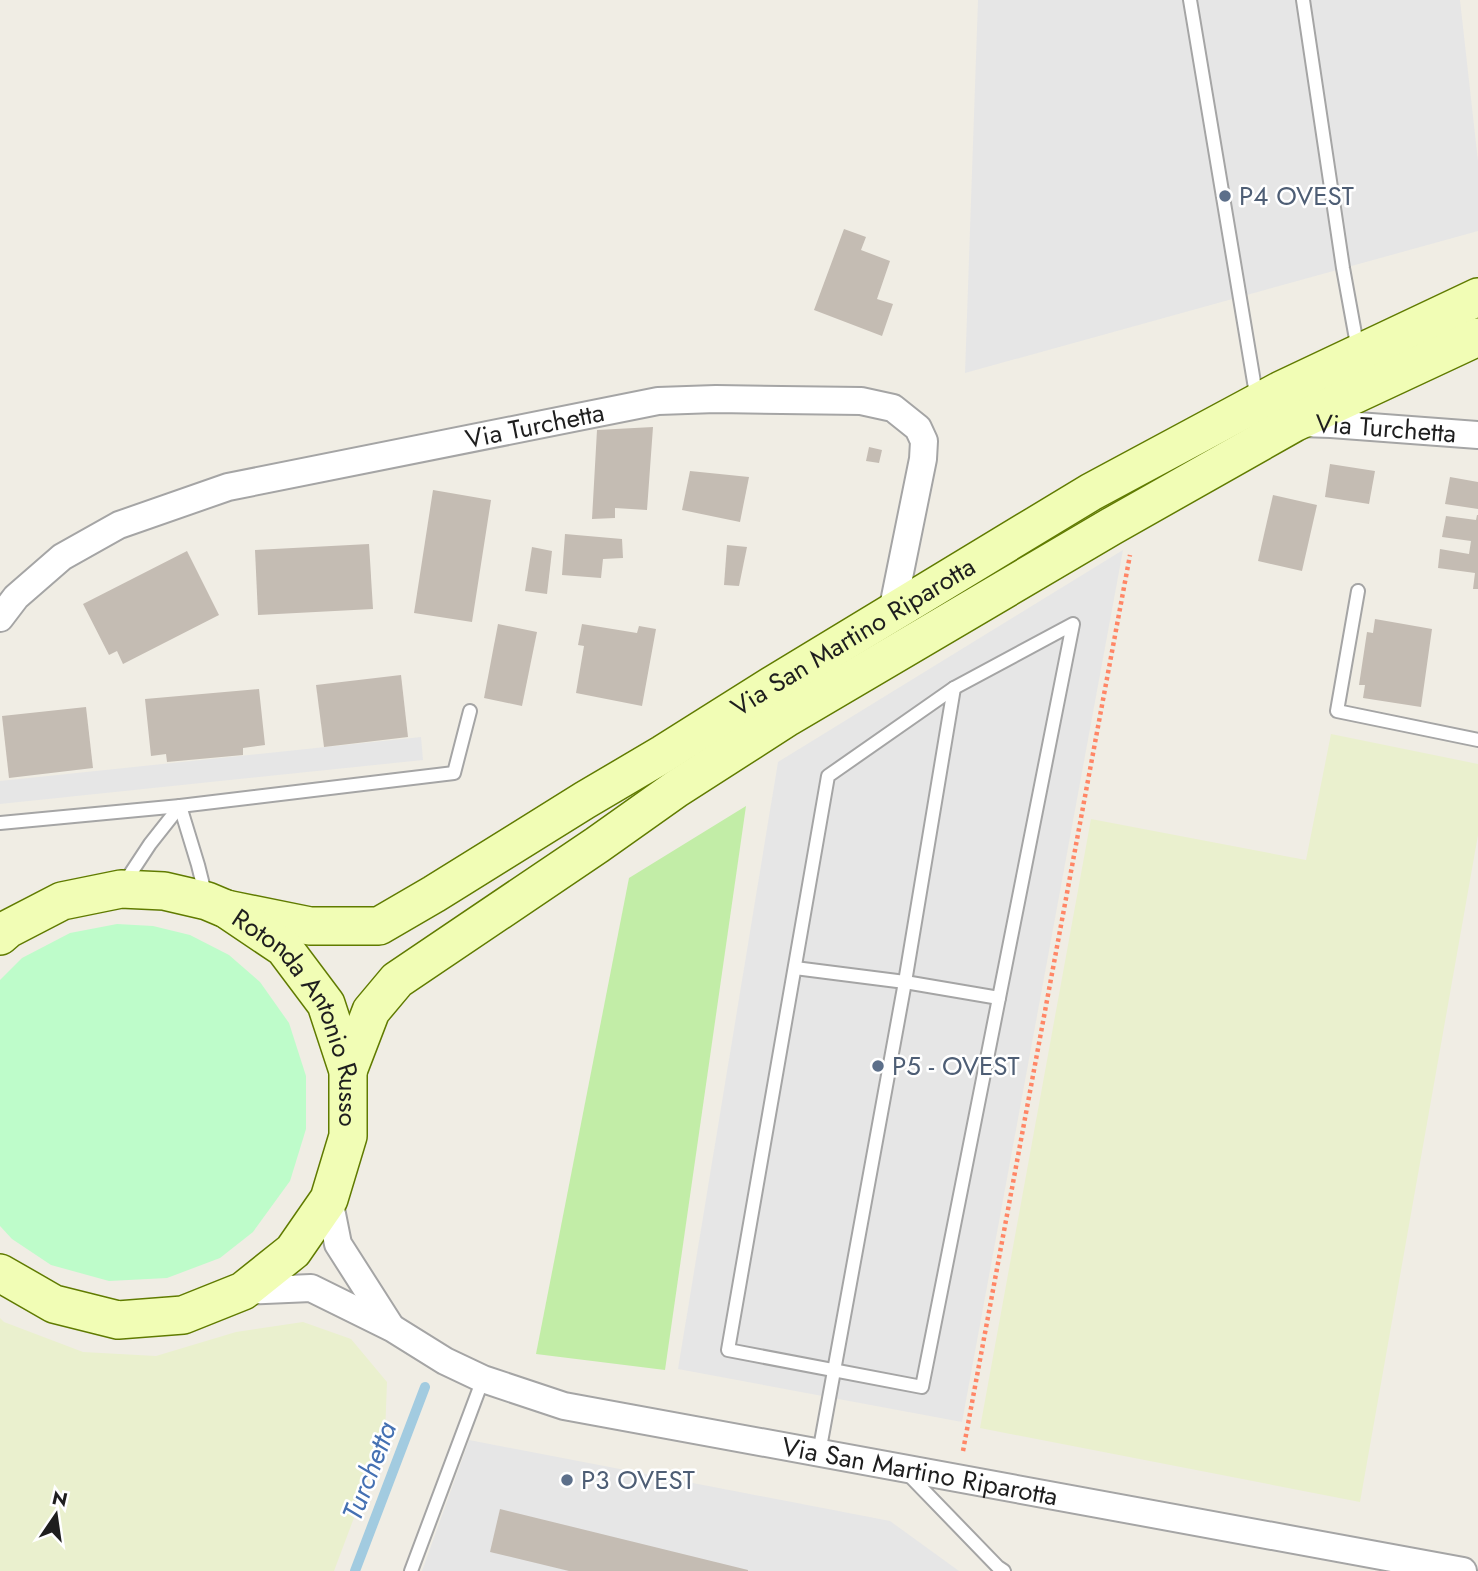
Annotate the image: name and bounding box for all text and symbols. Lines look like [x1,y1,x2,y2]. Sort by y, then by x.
place label: P4 OVEST [1239,177,1354,215]
marker: P4 OVEST [1217,188,1233,204]
street label: Via Turchetta [462,393,608,458]
street label: Via Turchetta [1315,405,1458,452]
street label: Via San Martino Riparotta [723,548,982,726]
street label: Rotonda Antonio Russo [224,899,368,1127]
place label: P5 - OVEST [892,1047,1020,1085]
marker: P5 - OVEST [870,1058,886,1074]
water label: Turchetta [332,1415,407,1527]
street label: Via San Martino Riparotta [779,1427,1061,1515]
place label: P3 OVEST [581,1461,695,1499]
marker: P3 OVEST [559,1472,575,1488]
north arrow [21,1480,91,1550]
text: N [49,1484,70,1514]

